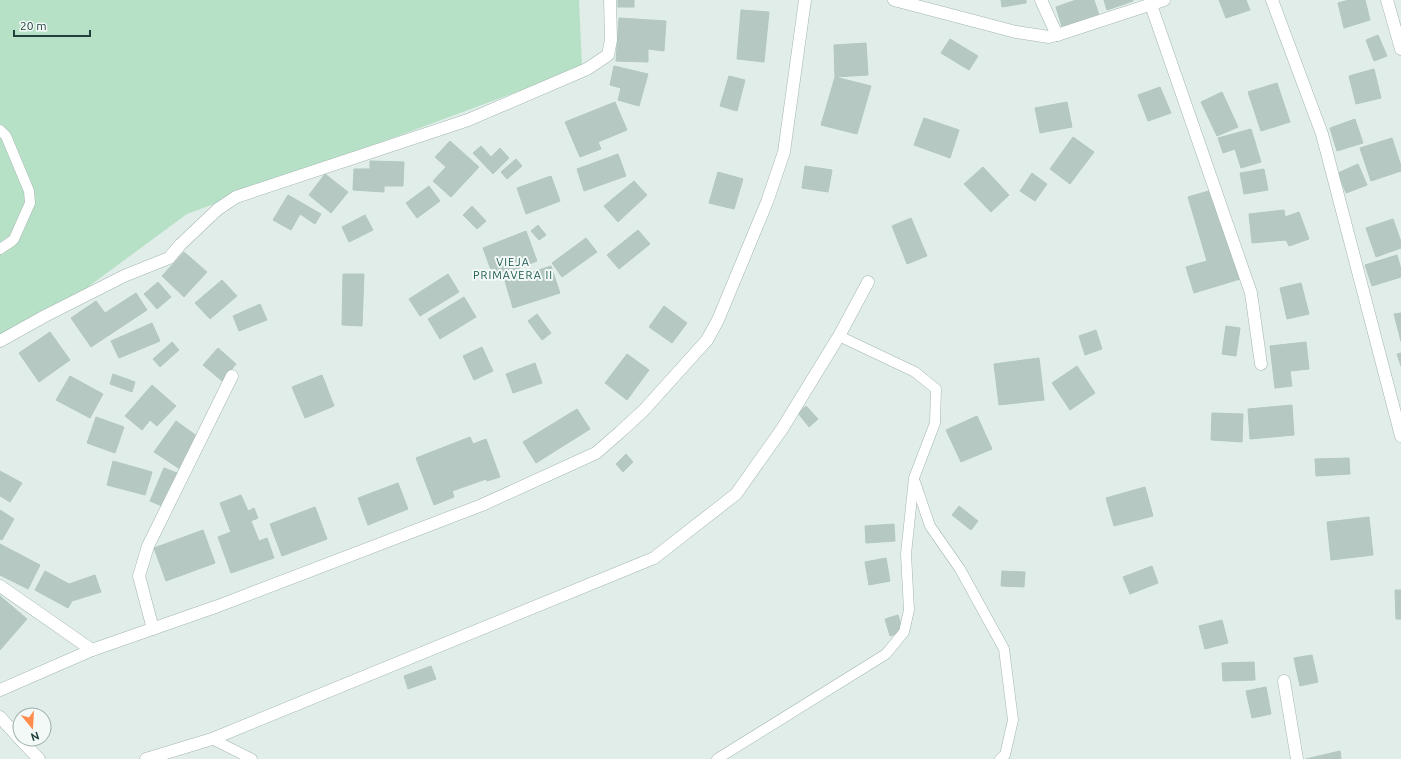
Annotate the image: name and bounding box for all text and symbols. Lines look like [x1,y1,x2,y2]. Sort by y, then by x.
scale bar [14,12,90,38]
text: 20 m [20,19,47,32]
district label: VIEJA PRIMAVERA II [473,256,553,281]
north arrow [12,707,52,747]
text: N [29,730,41,743]

